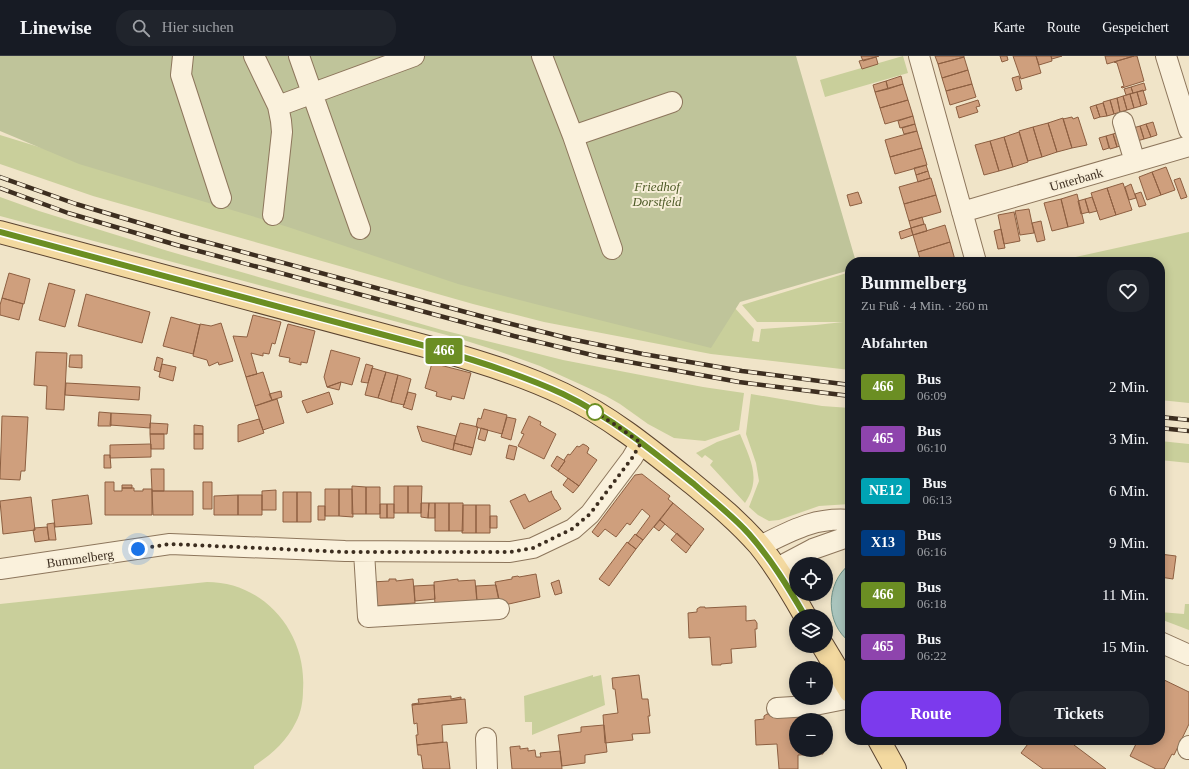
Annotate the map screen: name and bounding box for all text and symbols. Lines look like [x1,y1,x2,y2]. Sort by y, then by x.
search box [116,10,396,46]
text: Linewise [20,17,92,38]
icon: search [130,17,152,39]
text: Hier suchen [162,19,234,35]
text: Karte [994,20,1025,35]
text: Route [1047,20,1080,35]
text: Gespeichert [1102,20,1169,35]
street label: Unterbank [1048,165,1105,194]
park label: Friedhof Dorstfeld [631,179,682,209]
button: heart [1107,270,1149,312]
text: Bummelberg [861,272,967,293]
text: Zu Fuß · 4 Min. · 260 m [861,298,988,313]
text: Abfahrten [861,335,928,351]
line badge: 466 [421,338,467,364]
text: 466 [434,343,455,358]
text: Bus [917,371,941,387]
text: 466 [873,379,894,394]
text: 2 Min. [1109,379,1149,395]
text: 06:09 [917,388,947,403]
unlabelled marker [586,403,604,421]
text: Bus [917,423,941,439]
text: 465 [873,431,894,446]
text: 3 Min. [1109,431,1149,447]
text: 06:10 [917,440,947,455]
text: Bus [922,475,947,491]
text: NE12 [869,483,902,498]
text: 6 Min. [1109,483,1149,499]
text: 06:13 [922,492,952,507]
text: Bus [917,527,941,543]
text: X13 [871,535,895,550]
text: 9 Min. [1109,535,1149,551]
your location [128,539,148,559]
text: 06:16 [917,544,947,559]
street label: Bummelberg [46,546,115,571]
map controls [789,557,833,757]
button: locate [789,557,833,601]
text: Bus [917,579,941,595]
text: 466 [873,587,894,602]
text: 11 Min. [1102,587,1149,603]
text: 06:18 [917,596,947,611]
button: layers [789,609,833,653]
text: Bus [917,631,941,647]
text: 465 [873,639,894,654]
text: 15 Min. [1101,639,1149,655]
text: 06:22 [917,648,947,663]
button: + [789,661,833,705]
button: Route [861,691,1001,737]
button: Tickets [1009,691,1149,737]
button: − [789,713,833,757]

